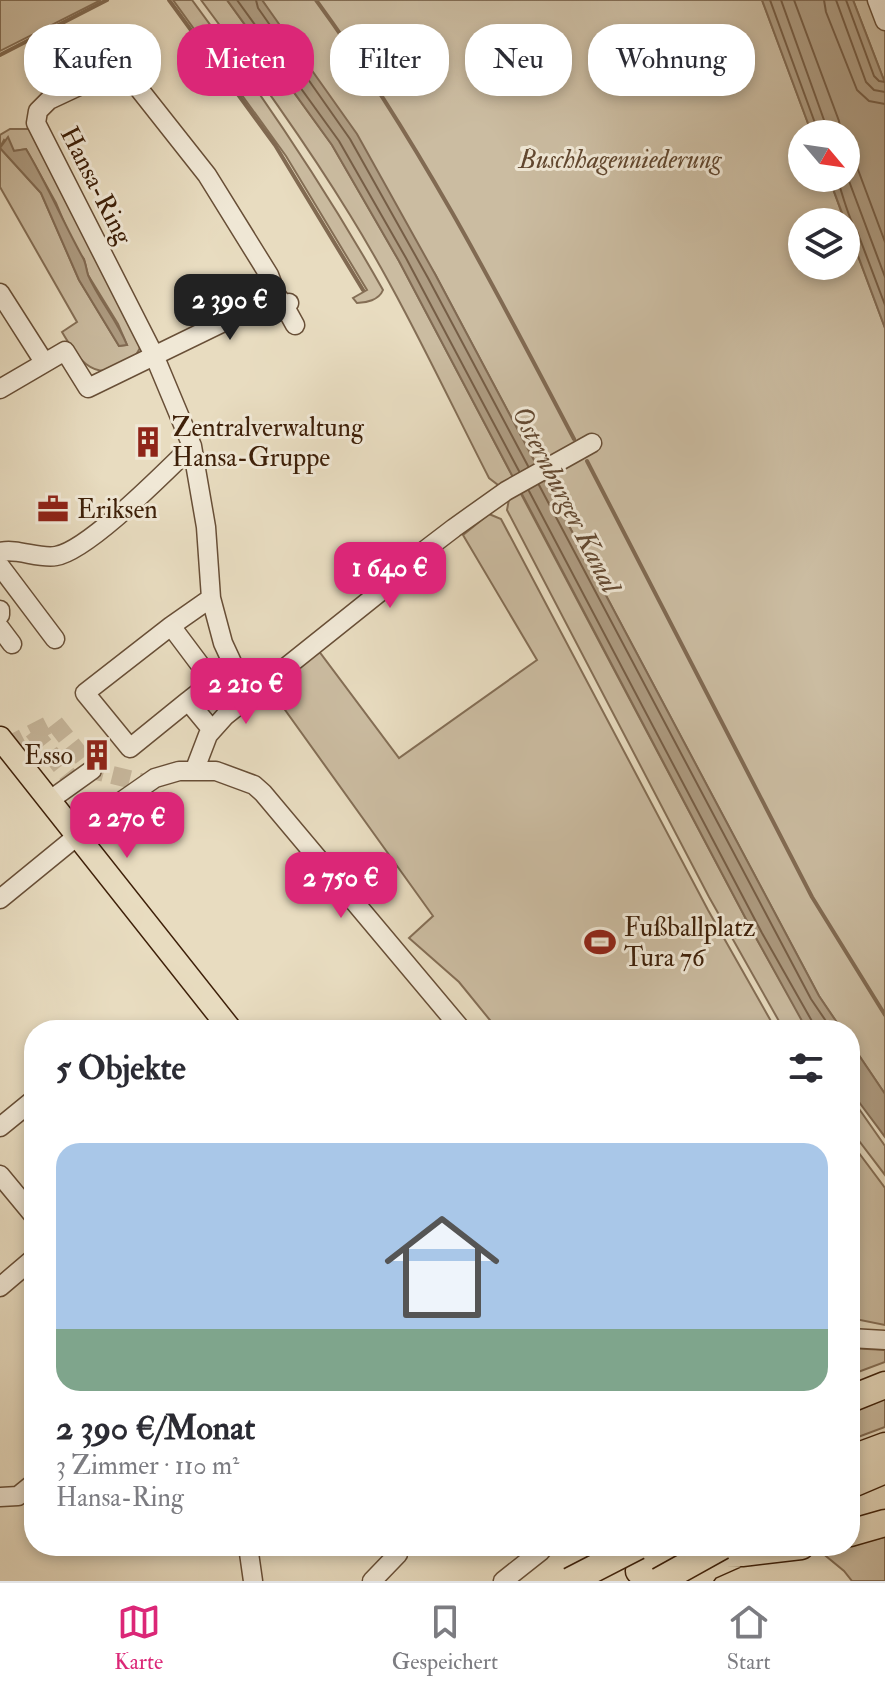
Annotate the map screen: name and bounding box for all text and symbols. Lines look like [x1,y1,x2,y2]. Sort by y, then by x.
chip: Kaufen [24,24,161,96]
chip: Mieten [177,24,314,96]
chip: Filter [330,24,449,96]
chip: Neu [465,24,572,96]
chip: Wohnung [588,24,755,96]
north arrow [788,120,860,192]
map controls [788,120,860,280]
street label: Hansa-Ring [53,121,140,251]
park label: Buschhagenniederung [517,144,722,176]
button: layers [788,208,860,280]
pin: 2 390 € [156,274,304,342]
text: 2 390 € [192,284,268,316]
water label: Osternburger Kanal [503,400,629,601]
place label: Zentralverwaltung Hansa-Gruppe [172,412,365,475]
building icon: Zentralverwaltung Hansa-Gruppe [131,425,165,459]
office icon: Eriksen [36,492,70,526]
place label: Eriksen [77,494,158,526]
pin: 1 640 € [316,542,464,610]
text: 1 640 € [352,552,428,584]
pin: 2 210 € [172,658,320,726]
text: 2 210 € [209,668,283,700]
building icon: Esso [80,738,114,772]
place label: Esso [24,740,73,772]
pin: 2 270 € [53,792,201,860]
text: 2 270 € [88,802,166,834]
pin: 2 750 € [267,852,415,920]
text: 2 750 € [303,862,379,894]
place label: Fußballplatz Tura 76 [624,912,756,974]
sports icon: Fußballplatz Tura 76 [583,925,617,959]
icon: filters [784,1046,828,1090]
text: 5 Objekte [56,1047,186,1090]
icon: home [370,1195,514,1339]
text: 2 390 €/Monat [56,1407,255,1450]
text: 3 Zimmer · 110 m² [56,1450,239,1482]
text: Hansa-Ring [56,1482,184,1514]
tab: Karte [114,1600,163,1676]
tab: Gespeichert [392,1600,498,1676]
tab: Start [727,1600,771,1676]

